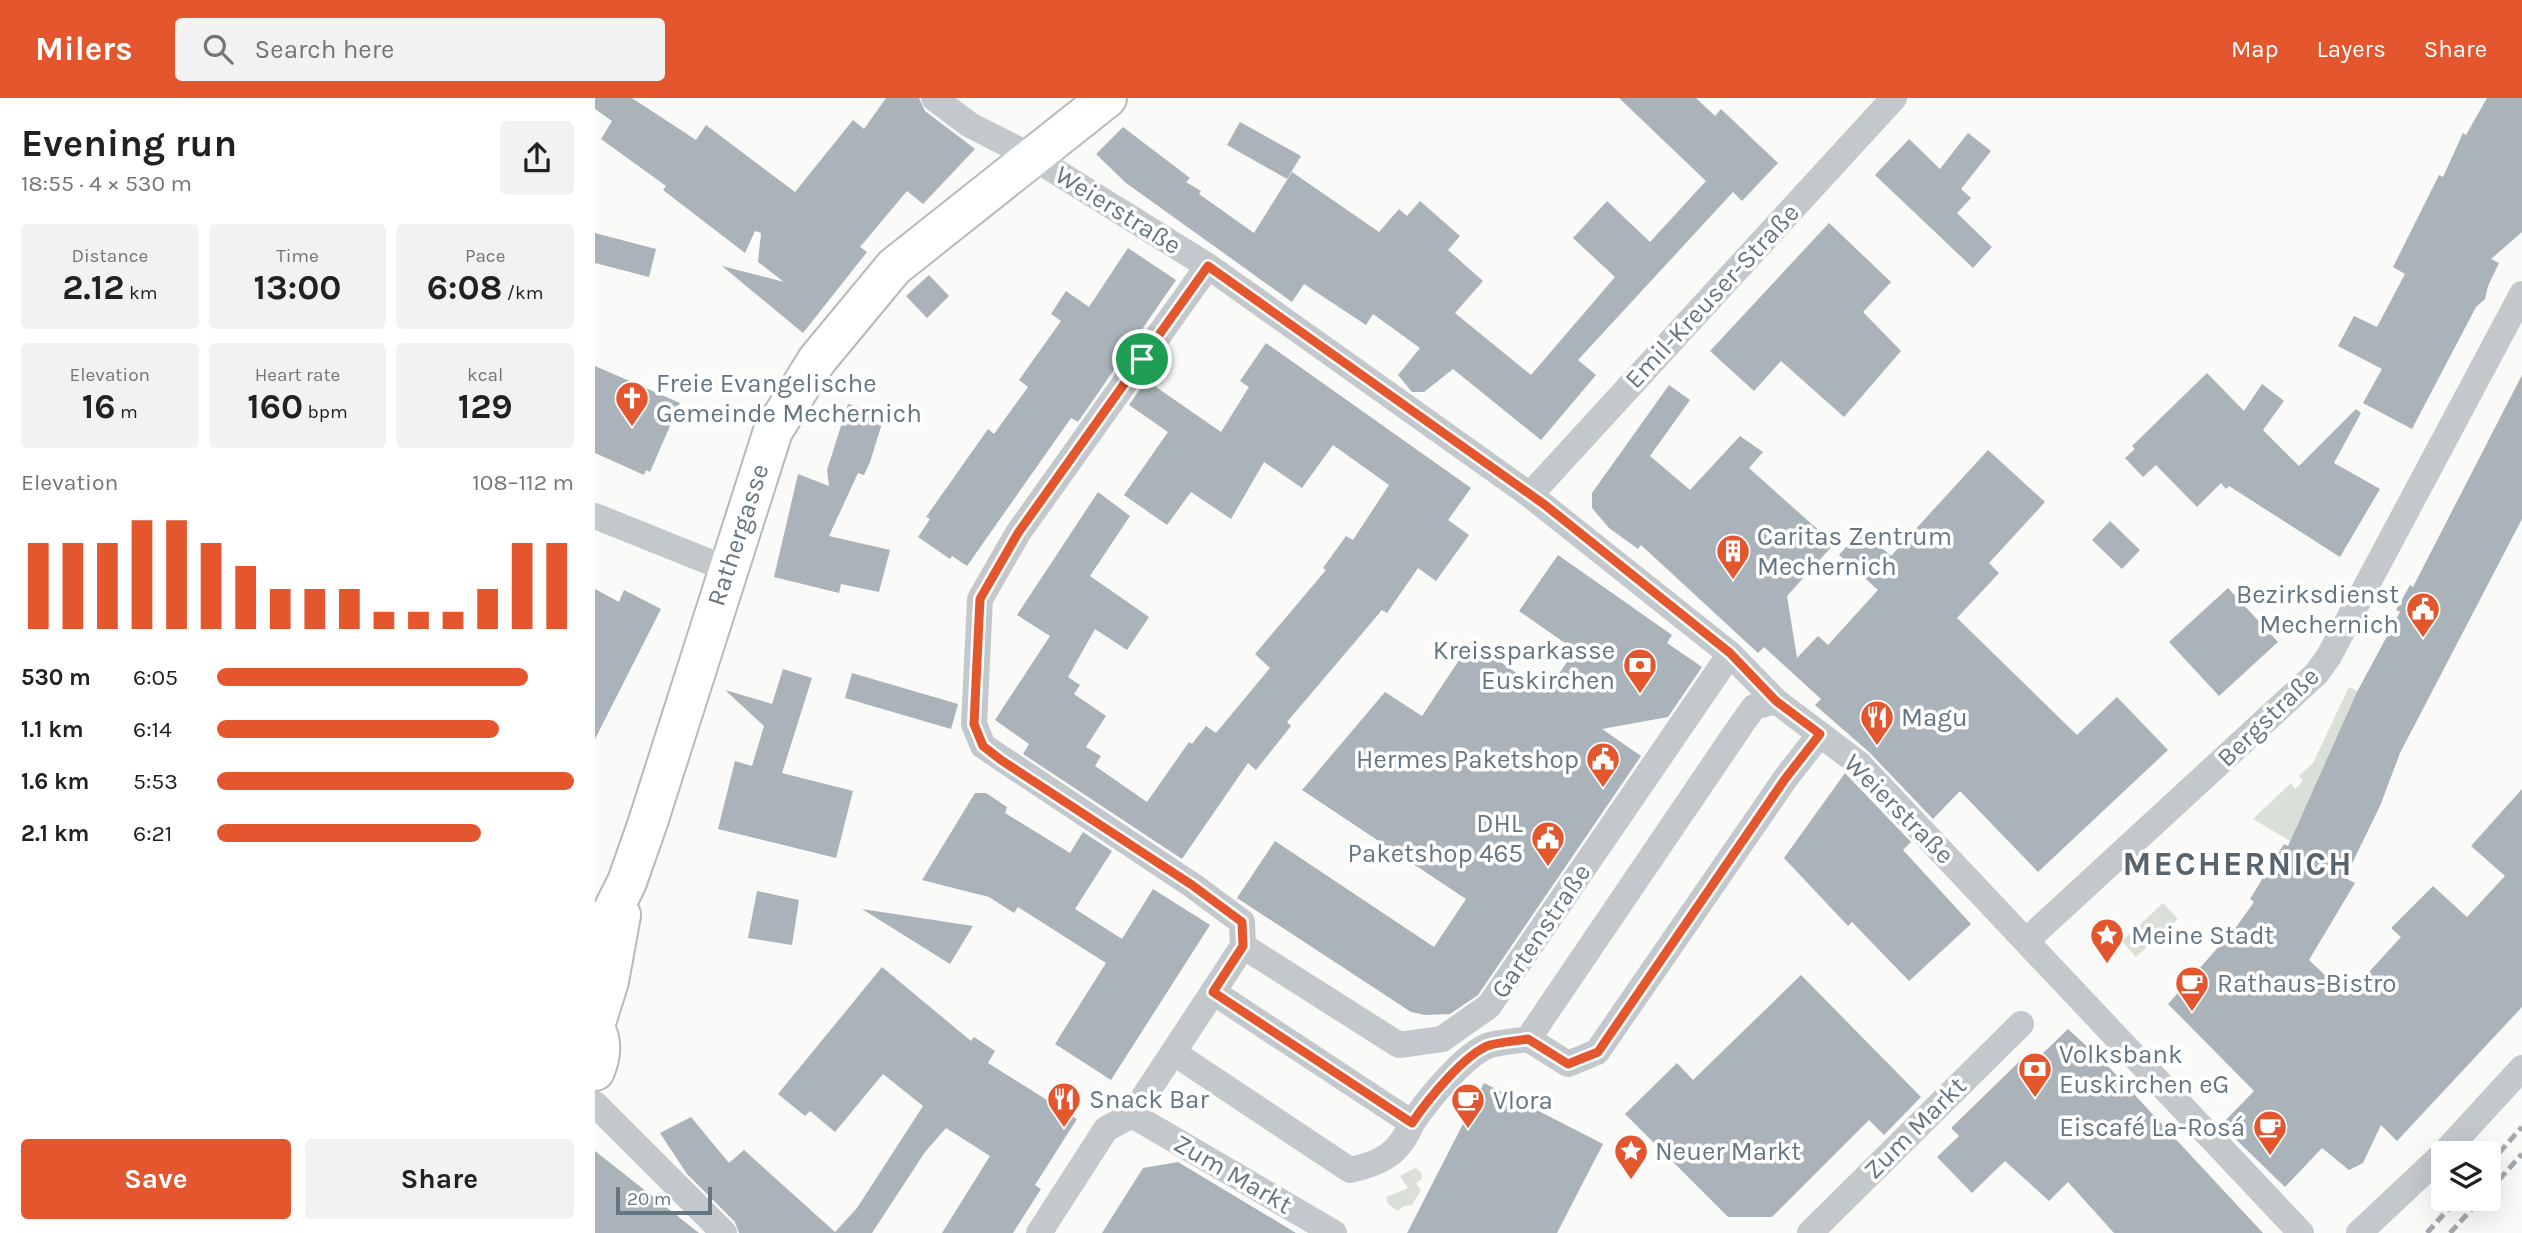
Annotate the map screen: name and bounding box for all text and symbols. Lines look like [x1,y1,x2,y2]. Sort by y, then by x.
search box [175,18,665,81]
text: Milers [35,30,133,68]
icon: search [199,30,237,68]
text: Search here [255,34,394,65]
text: Map [2231,35,2279,63]
text: Layers [2317,35,2386,63]
text: Share [2424,35,2487,63]
text: Evening run [21,121,237,166]
button: share [500,121,574,195]
street label: Weierstraße [1049,159,1187,261]
text: 18:55 · 4 × 530 m [21,170,192,197]
street label: Emil-Kreuser-Straße [1618,197,1806,395]
text: Distance [71,245,148,267]
text: Time [276,245,319,267]
text: Pace [465,245,505,267]
text: 2.12 [62,267,125,308]
text: 13:00 [254,267,341,308]
text: 6:08 [427,267,502,308]
text: km [125,282,158,304]
text: /km [502,282,543,304]
pin [1112,329,1172,389]
icon: arrive [1123,340,1161,378]
text: Elevation [70,364,150,386]
text: Heart rate [255,364,340,386]
text: kcal [467,364,503,386]
place label: Freie Evangelische Gemeinde Mechernich [656,368,922,429]
church icon: Freie Evangelische Gemeinde Mechernich [613,379,651,428]
text: 16 [82,386,116,427]
text: 160 [247,386,303,427]
text: 129 [458,386,513,427]
text: m [116,401,138,423]
text: bpm [303,401,348,423]
street label: Rathergasse [700,460,776,610]
text: Elevation [21,469,118,496]
text: 108–112 m [472,469,574,496]
place label: Caritas Zentrum Mechernich [1757,521,1952,582]
building icon: Caritas Zentrum Mechernich [1714,532,1752,581]
place label: Bezirksdienst Mechernich [2236,579,2399,640]
public building icon: Bezirksdienst Mechernich [2404,590,2442,639]
place label: Kreissparkasse Euskirchen [1433,635,1615,696]
bank icon: Kreissparkasse Euskirchen [1621,646,1659,695]
street label: Bergstraße [2211,661,2325,773]
text: 530 m [21,664,91,691]
text: 6:05 [133,664,178,691]
restaurant icon: Magu [1858,698,1896,747]
place label: Magu [1901,702,1968,733]
text: 1.1 km [21,716,84,743]
text: 6:14 [133,716,172,743]
public building icon: Hermes Paketshop [1584,740,1622,789]
place label: Hermes Paketshop [1356,744,1579,775]
street label: Weierstraße [1838,748,1960,870]
text: 1.6 km [21,768,89,795]
text: 5:53 [133,768,178,795]
place label: DHL Paketshop 465 [1347,808,1523,869]
public building icon: DHL Paketshop 465 [1529,819,1567,868]
text: 2.1 km [21,820,89,847]
text: 6:21 [133,820,172,847]
district label: MECHERNICH [2123,845,2353,883]
street label: Gartenstraße [1485,858,1597,1004]
place icon: Meine Stadt [2088,916,2126,965]
place label: Meine Stadt [2131,920,2275,951]
cafe icon: Rathaus-Bistro [2173,964,2211,1013]
place label: Rathaus-Bistro [2217,968,2396,999]
place label: Volksbank Euskirchen eG [2059,1039,2229,1100]
bank icon: Volksbank Euskirchen eG [2016,1050,2054,1099]
street label: Zum Markt [1857,1070,1973,1186]
restaurant icon: Snack Bar [1045,1080,1083,1129]
cafe icon: Vlora [1449,1081,1487,1130]
place label: Snack Bar [1089,1084,1209,1115]
place label: Vlora [1493,1085,1553,1116]
cafe icon: Eiscafé La-Rosá [2251,1108,2289,1157]
place label: Eiscafé La-Rosá [2059,1112,2245,1143]
street label: Zum Markt [1168,1128,1298,1220]
place icon: Neuer Markt [1612,1132,1650,1181]
place label: Neuer Markt [1655,1136,1801,1167]
button: Save [21,1139,291,1219]
button: Share [305,1139,574,1219]
map controls [2431,1141,2501,1211]
button: layers [2431,1141,2501,1211]
scale bar [616,1184,712,1216]
text: 20 m [627,1188,672,1210]

